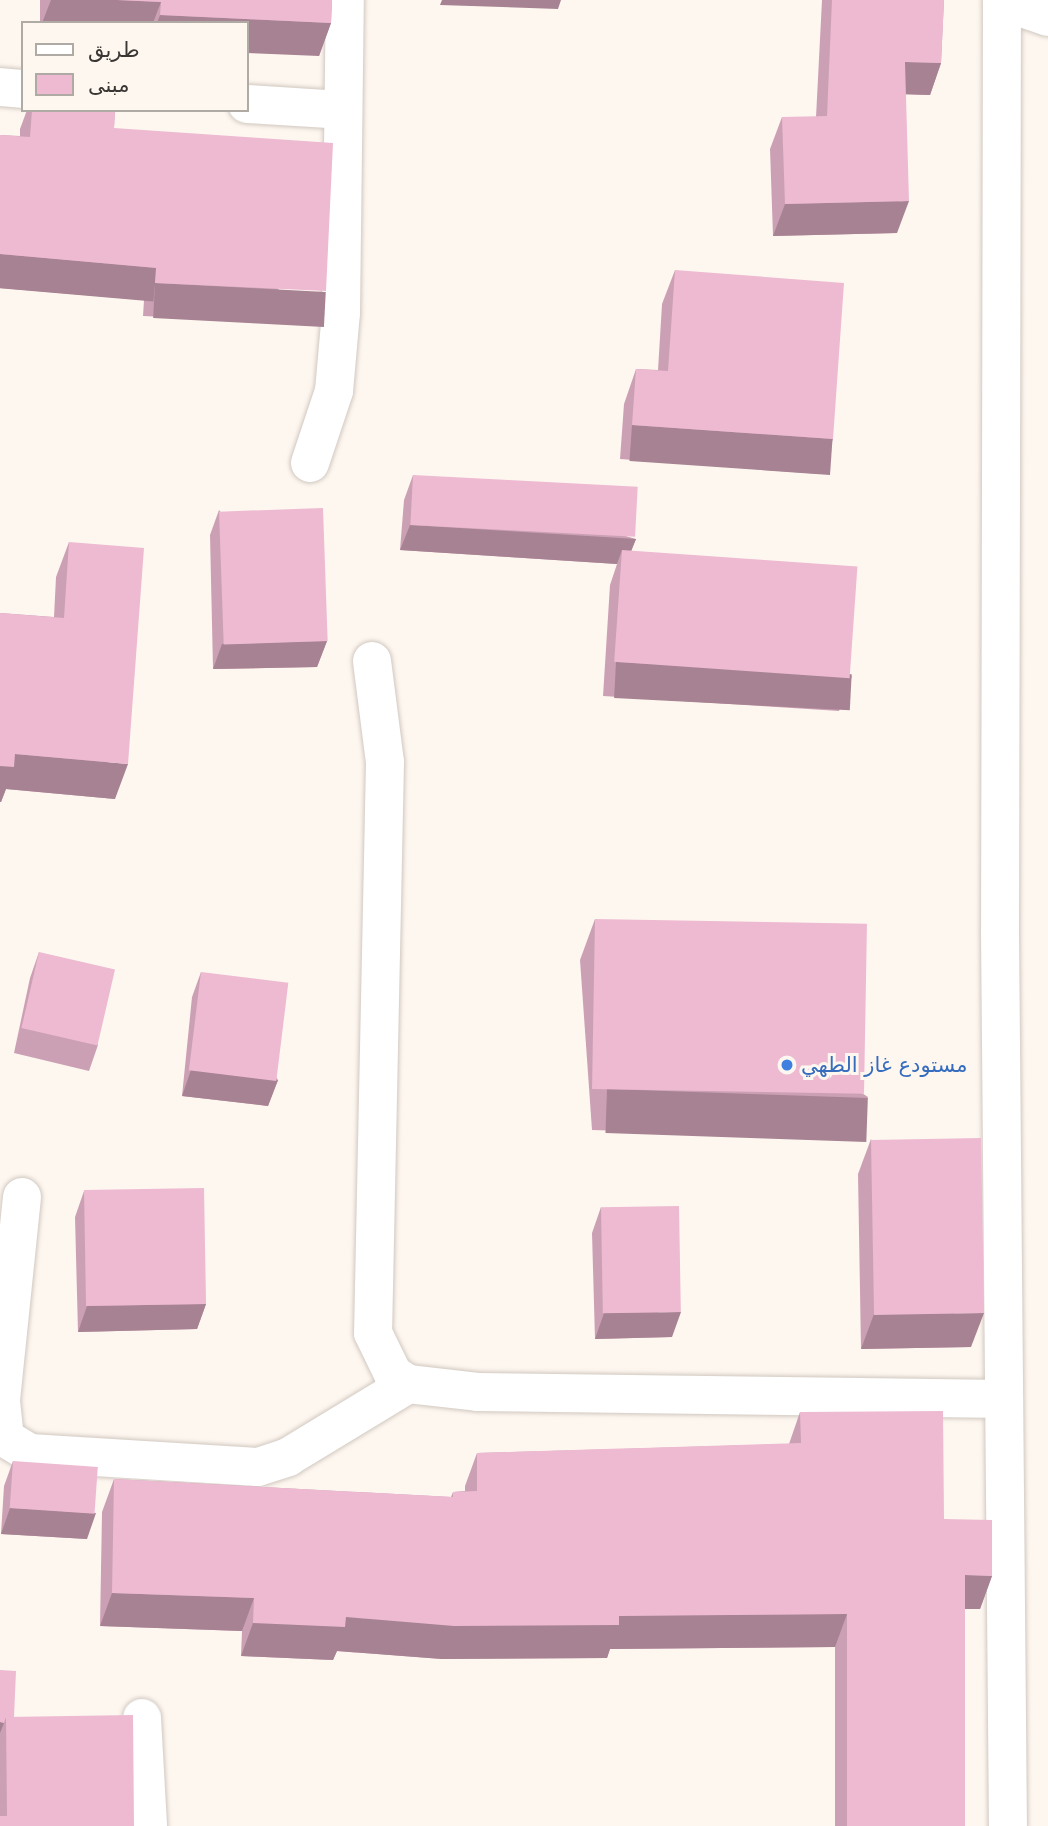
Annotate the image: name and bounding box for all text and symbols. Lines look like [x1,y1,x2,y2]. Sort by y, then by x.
legend [21,21,248,112]
text: طريق [88,38,140,62]
text: مبنى [88,73,129,97]
place label: مستودع غاز الطهي [801,1052,968,1078]
marker: مستودع غاز الطهي [779,1057,795,1073]

